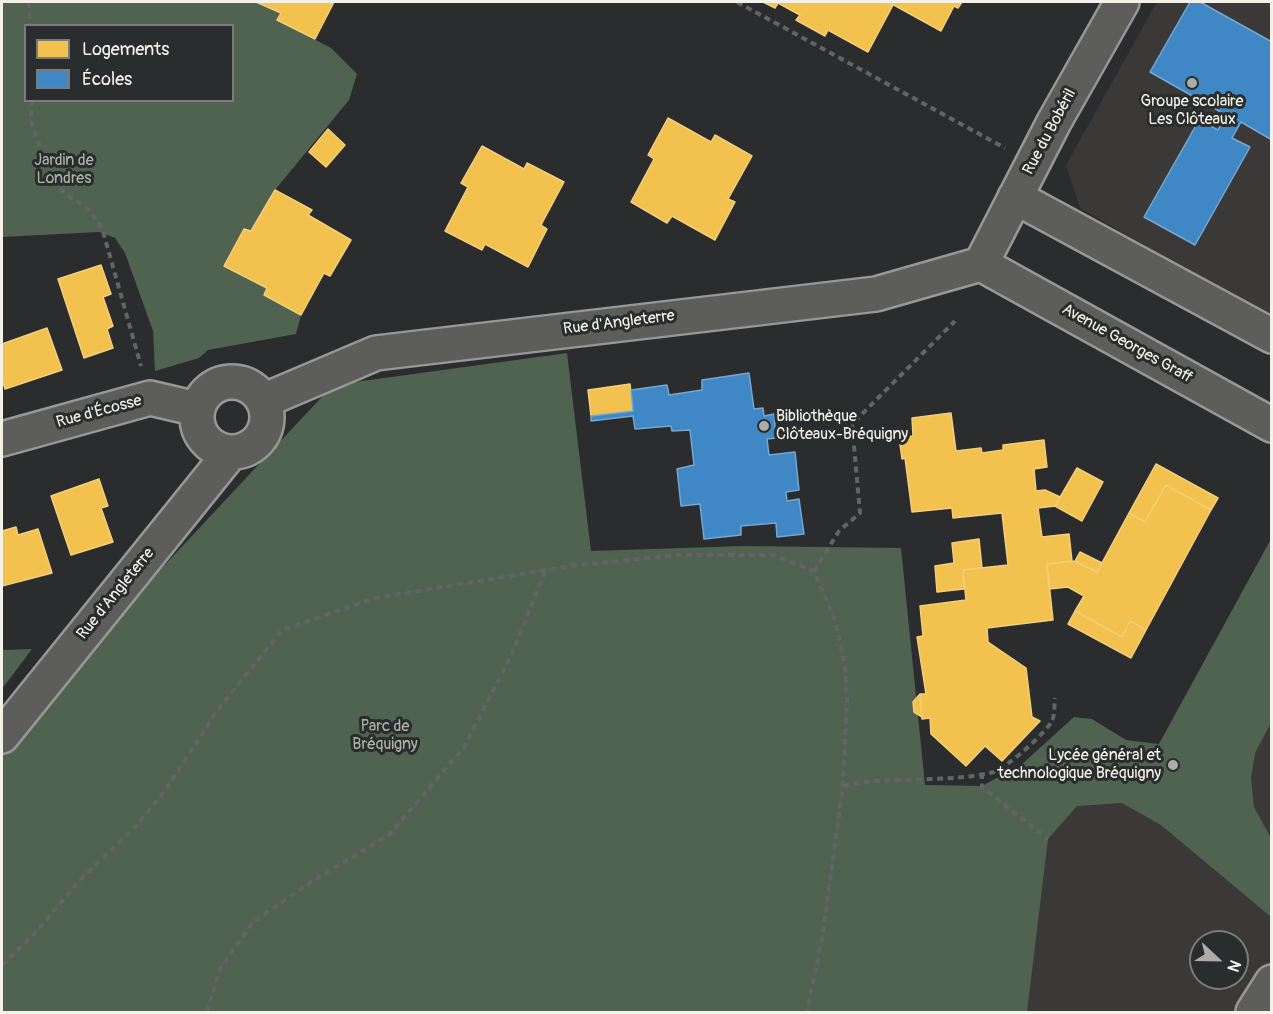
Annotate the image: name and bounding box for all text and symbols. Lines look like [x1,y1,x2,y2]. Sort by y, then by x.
legend [24,24,234,102]
text: Logements [82,38,169,61]
text: Écoles [82,68,132,91]
marker: Groupe scolaire Les Clôteaux [1185,76,1199,90]
street label: Rue du Bobéril [1019,86,1081,178]
place label: Groupe scolaire Les Clôteaux [1141,92,1243,130]
park label: Jardin de Londres [34,151,94,189]
street label: Avenue Georges Graff [1058,300,1196,388]
street label: Rue d'Angleterre [562,307,676,339]
street label: Rue d'Écosse [54,391,144,433]
place label: Bibliothèque Clôteaux-Bréquigny [776,407,908,445]
marker: Bibliothèque Clôteaux-Bréquigny [757,419,771,433]
street label: Rue d'Angleterre [73,544,159,644]
park label: Parc de Bréquigny [352,717,418,755]
place label: Lycée général et technologique Bréquigny [998,746,1161,784]
marker: Lycée général et technologique Bréquigny [1166,758,1180,772]
north arrow [1189,930,1249,990]
text: N [1223,957,1245,975]

